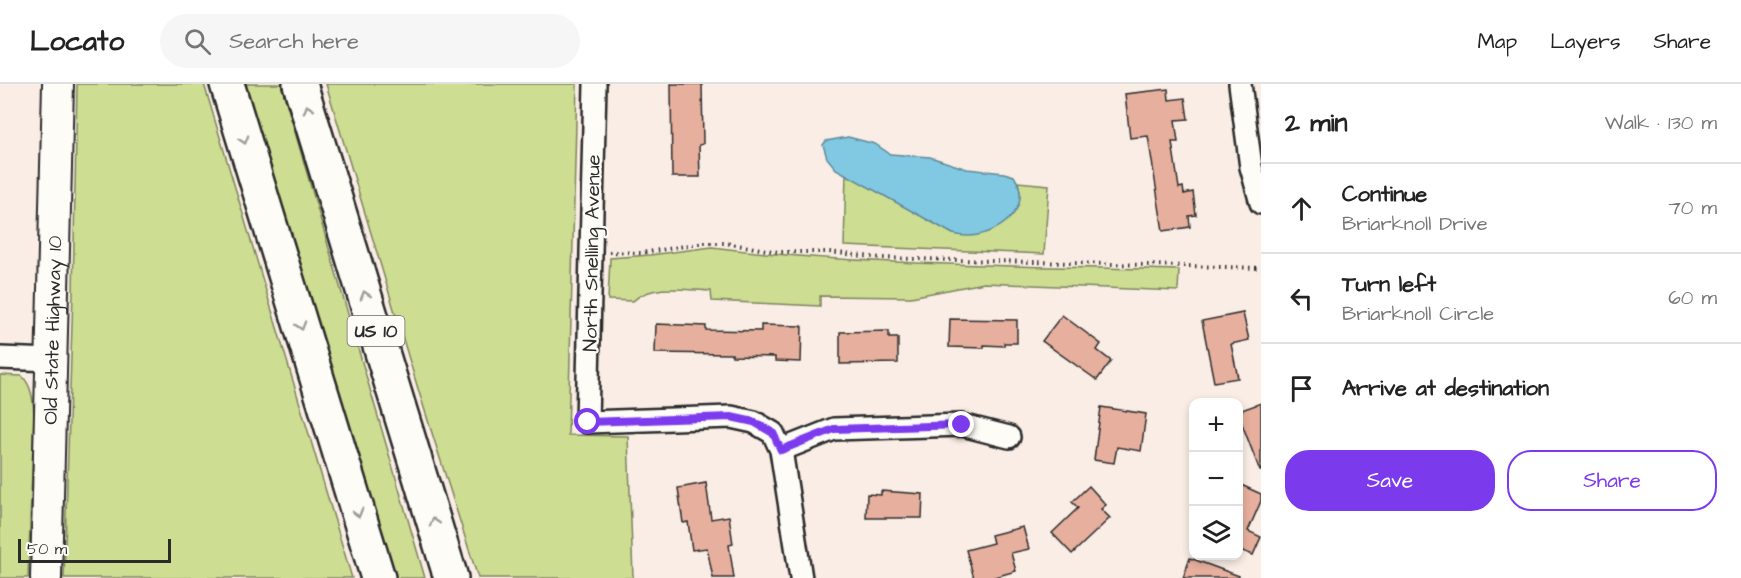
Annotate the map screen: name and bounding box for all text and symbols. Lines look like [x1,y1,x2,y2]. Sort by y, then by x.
search box [160,14,580,68]
text: Locato [30,22,124,61]
icon: search [181,25,214,58]
text: Search here [229,26,359,57]
text: Map [1477,27,1517,56]
text: Layers [1550,27,1620,56]
text: Share [1653,27,1711,56]
one-way arrow [303,104,315,115]
text: 2 min [1285,105,1347,141]
text: Walk · 130 m [1605,109,1717,137]
one-way arrow [237,134,249,145]
street label: North Snelling Avenue [576,154,609,352]
text: Continue [1342,179,1427,210]
icon: ahead [1285,192,1318,225]
text: 70 m [1669,194,1717,222]
text: Briarknoll Drive [1342,210,1488,238]
street label: Old State Highway 10 [37,235,70,425]
text: Turn left [1342,269,1436,300]
icon: left [1285,282,1318,315]
text: 60 m [1668,284,1717,312]
one-way arrow [360,290,372,301]
text: Briarknoll Circle [1342,300,1494,328]
road number: US 10 [348,316,404,346]
one-way arrow [294,320,306,331]
icon: arrive [1285,372,1318,405]
text: Arrive at destination [1342,373,1549,404]
map controls [1189,398,1243,560]
button: + [1189,398,1243,452]
route start [574,408,600,434]
route end [948,411,974,437]
button: Save [1285,450,1495,511]
button: Share [1507,450,1717,511]
button: − [1189,452,1243,506]
button: layers [1189,506,1243,560]
one-way arrow [351,507,363,518]
one-way arrow [429,517,441,528]
scale bar [18,536,171,564]
text: 50 m [27,538,67,560]

